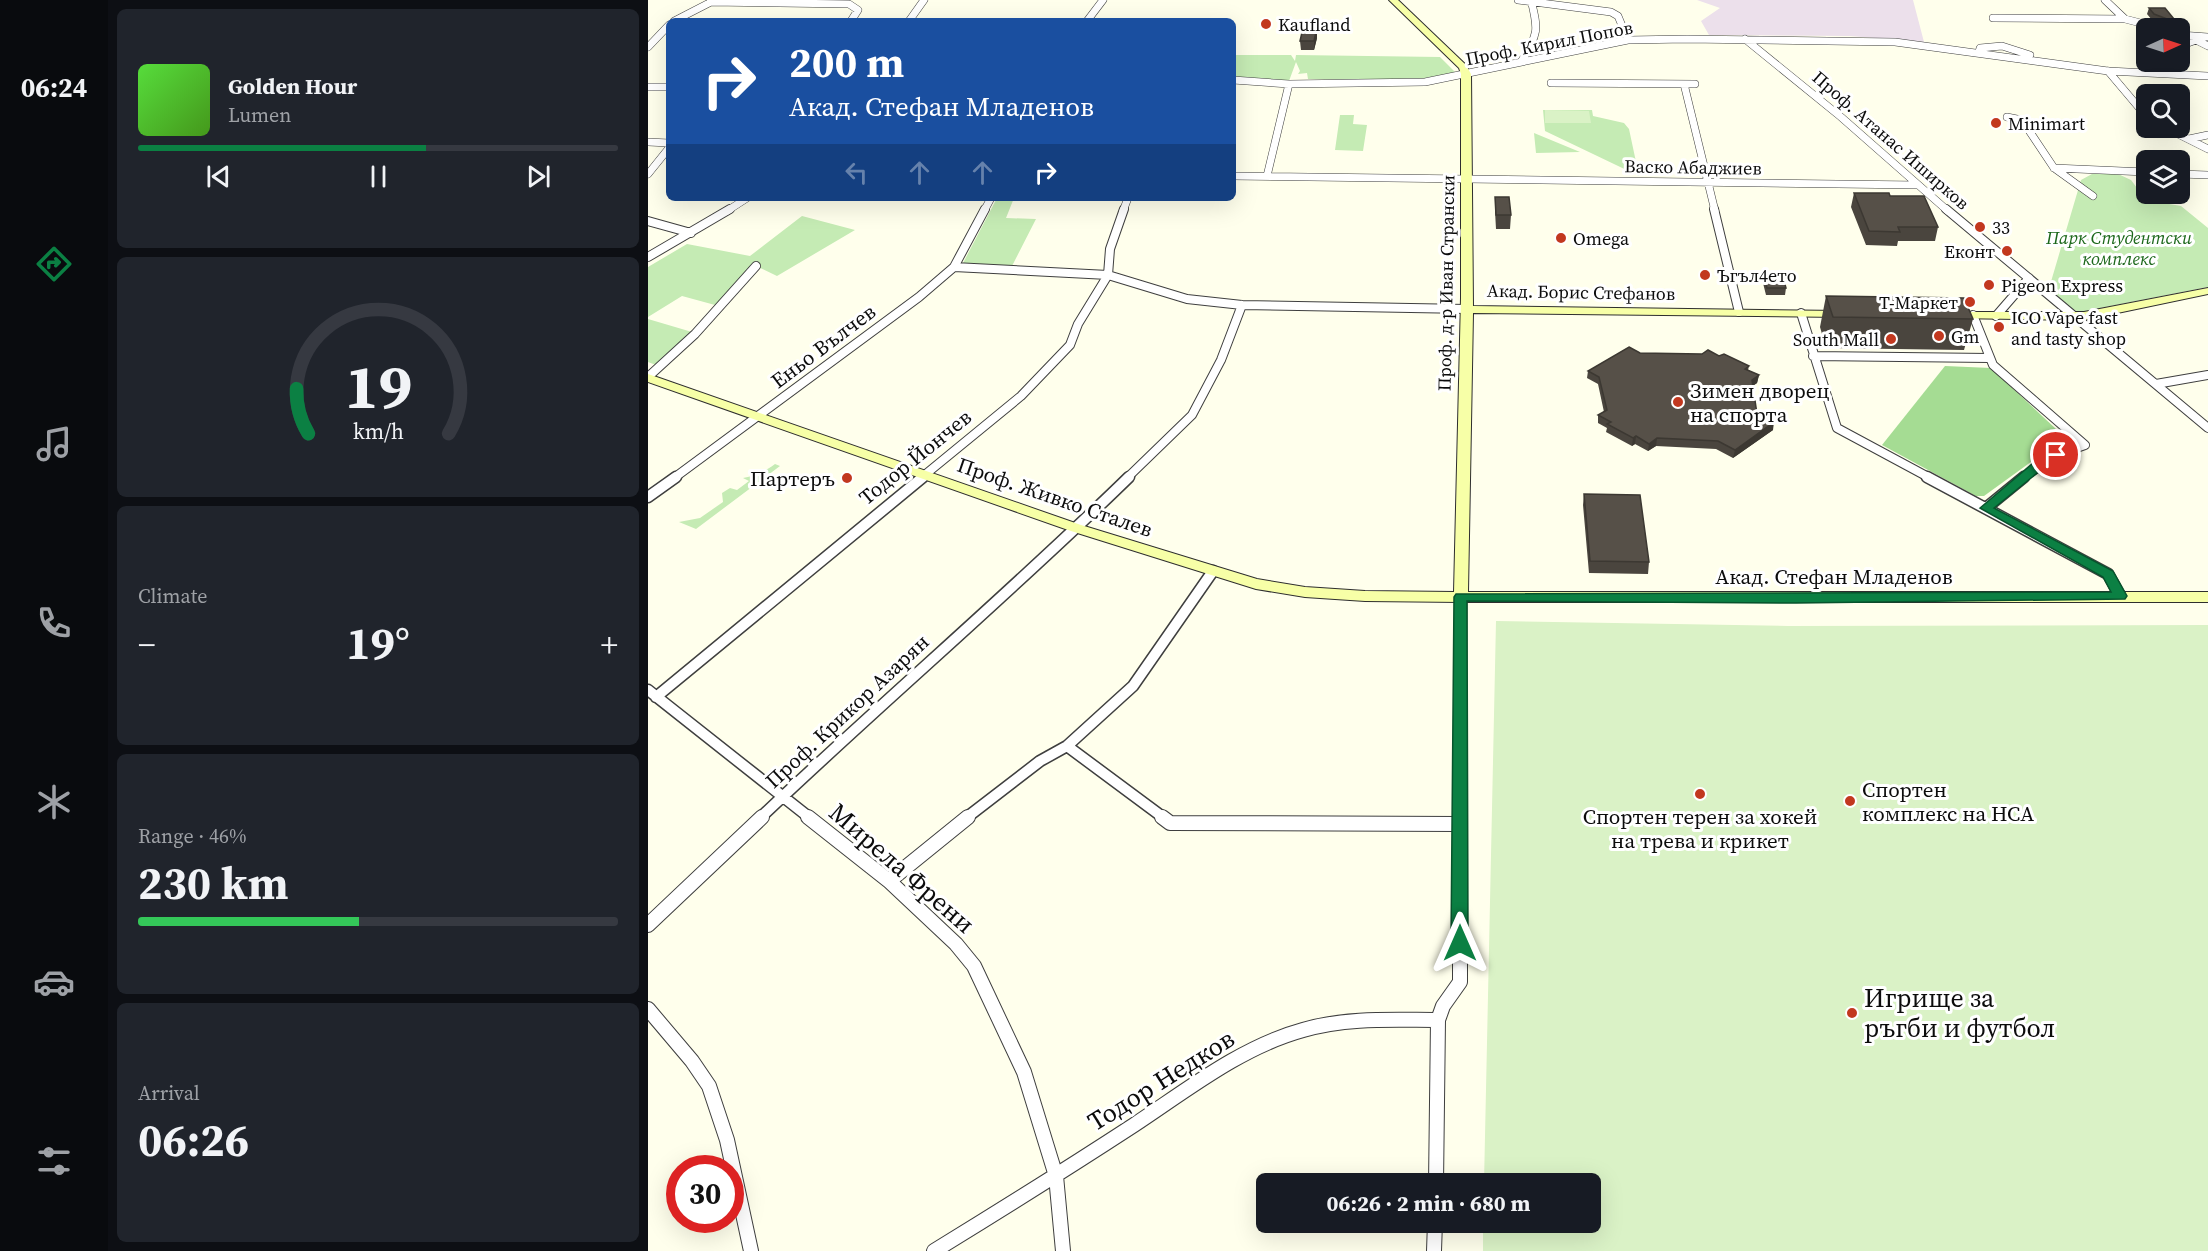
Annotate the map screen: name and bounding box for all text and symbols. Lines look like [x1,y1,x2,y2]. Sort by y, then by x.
place label: Kaufland [1278,12,1351,37]
street label: Проф. Кирил Попов [1463,15,1635,71]
marker: Kaufland [1259,17,1273,31]
north arrow [2136,18,2190,72]
map controls [2136,18,2190,204]
text: 200 m [789,33,904,91]
icon: right [690,42,768,120]
street label: Проф. Атанас Иширков [1807,65,1975,215]
text: 06:24 [21,69,87,106]
text: Golden Hour [228,71,357,101]
button: search [2136,84,2190,138]
text: Акад. Стефан Младенов [789,88,1094,125]
text: Lumen [228,101,291,129]
place label: Minimart [2008,111,2085,136]
marker: Minimart [1989,116,2003,130]
button: layers [2136,150,2190,204]
street label: Васко Абаджиев [1624,153,1762,181]
icon: left [840,156,873,189]
icon: ahead [903,156,936,189]
icon: ahead [966,156,999,189]
icon: right [1029,156,1062,189]
icon: previous [202,160,235,193]
icon: pause [362,160,395,193]
icon: next [522,160,555,193]
street label: Проф. д-р Иван Странски [1432,175,1460,391]
place label: 33 [1992,215,2010,240]
marker: 33 [1973,220,1987,234]
park label: Парк Студентски комплекс [2045,225,2193,271]
place label: Omega [1573,226,1630,251]
marker: Omega [1554,231,1568,245]
place label: Еконт [1944,239,1995,264]
icon: directions [33,243,75,285]
marker: Еконт [2000,244,2014,258]
place label: Ъгъл4ето [1717,263,1797,288]
marker: Ъгъл4ето [1698,268,1712,282]
place label: Pigeon Express [2001,273,2123,298]
street label: Акад. Борис Стефанов [1487,278,1675,306]
marker: Pigeon Express [1982,278,1996,292]
place label: Т-Маркет [1879,290,1958,315]
marker: Т-Маркет [1963,295,1977,309]
street label: Еньо Вълчев [765,297,881,395]
place label: ICO Vape fast and tasty shop [2011,305,2126,351]
marker: ICO Vape fast and tasty shop [1992,320,2006,334]
place label: Gm [1951,324,1980,349]
place label: South Mall [1793,327,1879,352]
marker: Gm [1932,329,1946,343]
marker: South Mall [1884,332,1898,346]
text: 19 [344,343,412,429]
place label: Зимен дворец на спорта [1690,376,1829,429]
marker: Зимен дворец на спорта [1671,395,1685,409]
street label: Тодор Йончев [853,403,977,511]
text: km/h [352,418,404,447]
icon: music [33,423,75,465]
pin [2030,429,2081,480]
icon: arrive [2039,438,2072,471]
street label: Проф. Живко Сталев [954,450,1157,544]
place label: Партеръ [750,464,835,493]
marker: Партеръ [840,471,854,485]
street label: Акад. Стефан Младенов [1715,562,1953,591]
text: Climate [138,582,207,610]
icon: phone [33,602,75,644]
text: 19° [346,612,410,674]
text: − [138,622,156,667]
text: + [600,622,618,667]
street label: Проф. Крикор Азарян [759,627,935,795]
place label: Спортен комплекс на НСА [1862,775,2034,828]
icon: climate [33,781,75,823]
marker: Спортен терен за хокей на трева и крикет [1693,787,1707,801]
marker: Спортен комплекс на НСА [1843,794,1857,808]
street label: Мирела Френи [821,795,983,941]
place label: Спортен терен за хокей на трева и крикет [1583,802,1817,855]
text: Range · 46% [138,822,247,850]
text: 230 km [138,852,289,914]
position arrow [1428,911,1492,975]
icon: car [33,961,75,1003]
place label: Игрище за ръгби и футбол [1864,980,2055,1046]
marker: Игрище за ръгби и футбол [1845,1006,1859,1020]
street label: Тодор Недков [1081,1021,1241,1139]
text: Arrival [138,1079,200,1107]
text: 06:26 [138,1109,249,1171]
icon: filters [33,1140,75,1182]
speed limit sign: 30 [666,1155,744,1233]
text: 06:26 · 2 min · 680 m [1327,1188,1530,1218]

